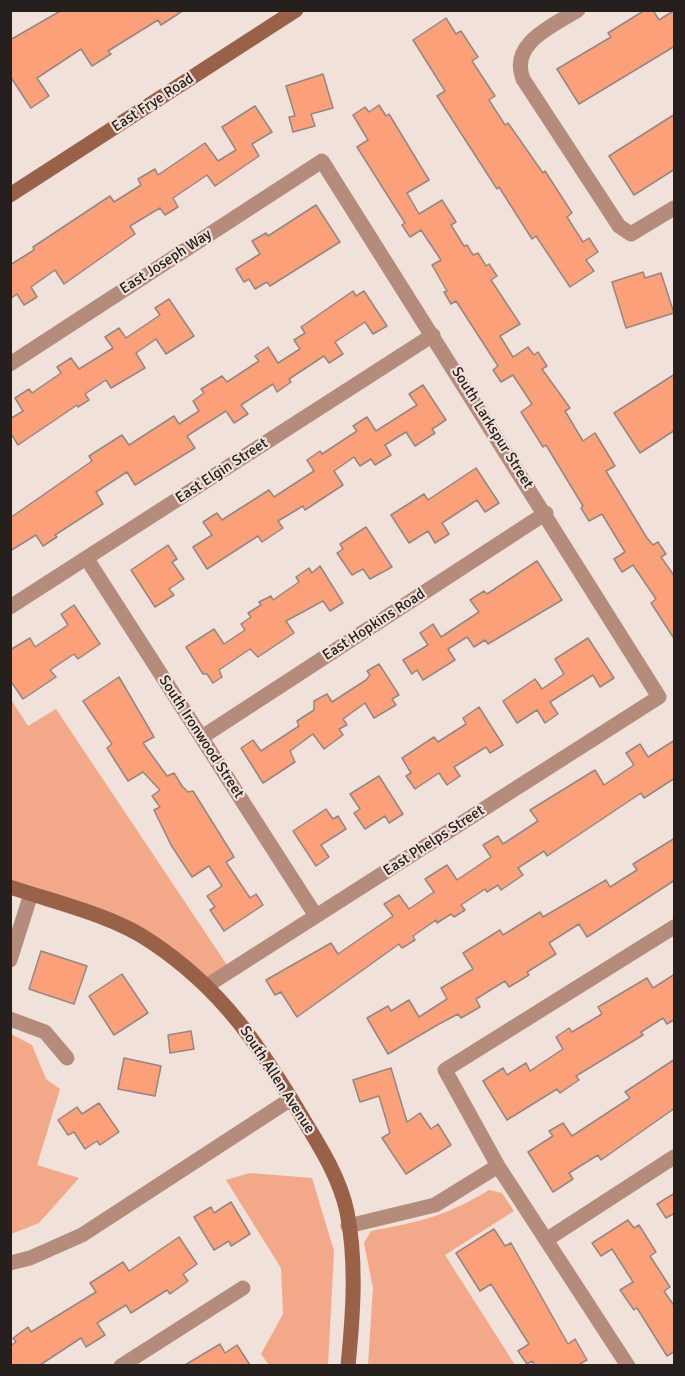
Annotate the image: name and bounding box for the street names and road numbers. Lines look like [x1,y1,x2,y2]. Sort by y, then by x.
street label: East Frye Road [109,70,197,136]
street label: East Joseph Way [117,226,215,298]
street label: South Larkspur Street [447,364,537,492]
street label: East Elgin Street [172,434,272,508]
street label: East Hopkins Road [319,585,429,665]
street label: South Ironwood Street [155,672,247,802]
street label: East Phelps Street [380,802,488,880]
street label: South Allen Avenue [236,1023,318,1137]

